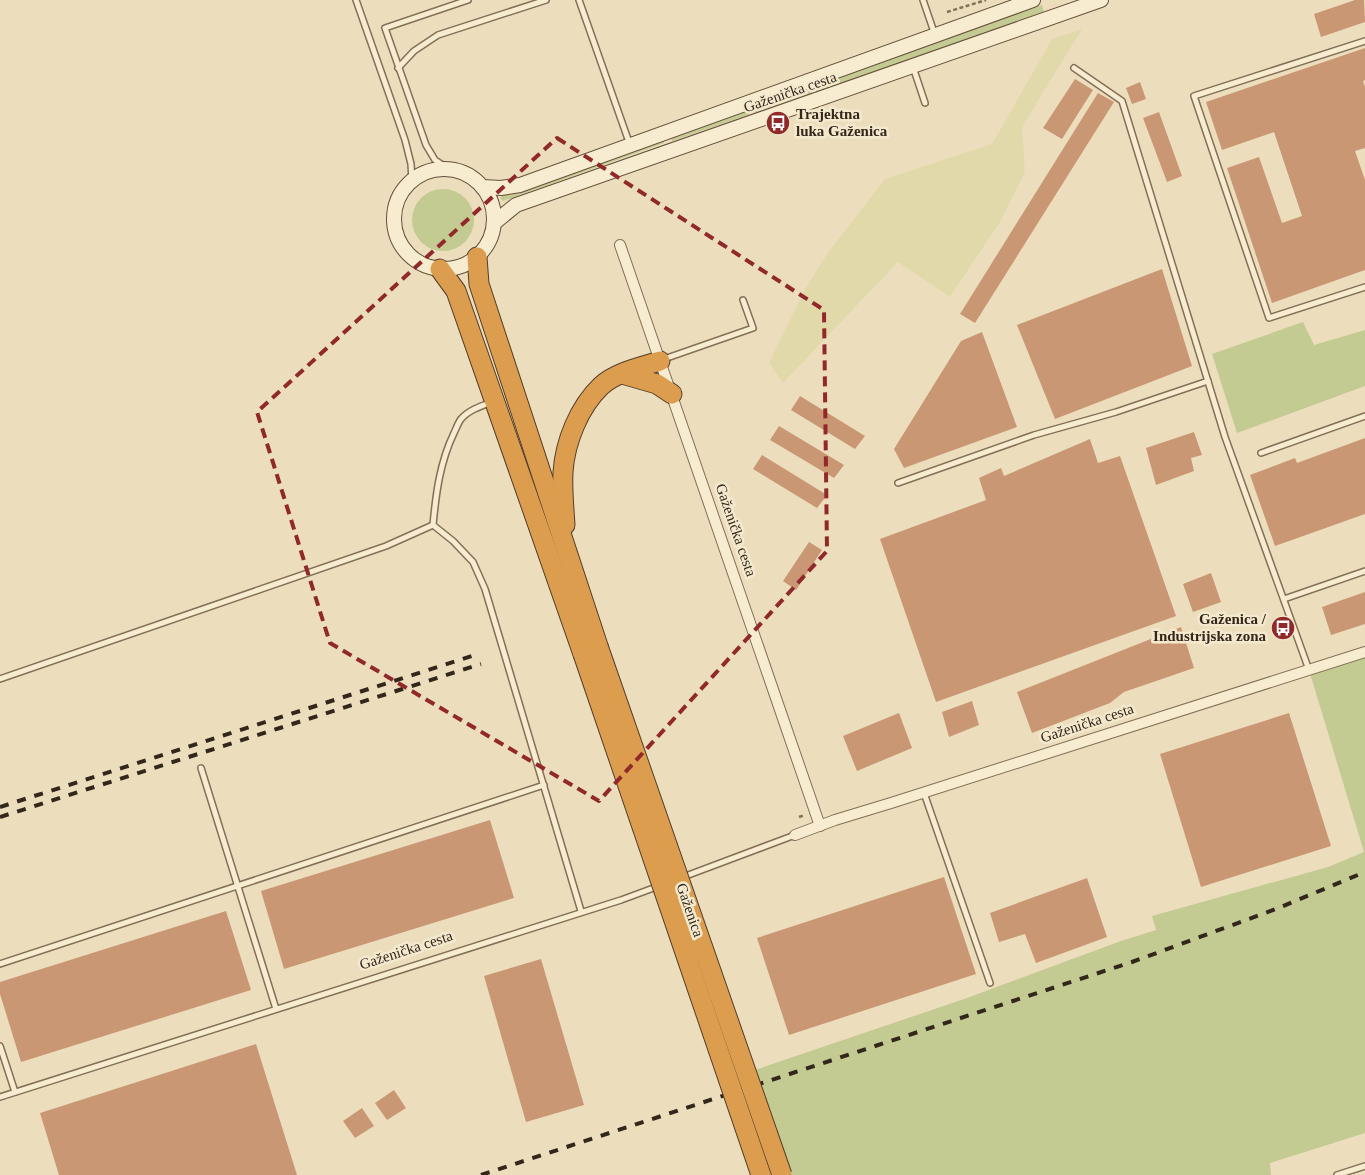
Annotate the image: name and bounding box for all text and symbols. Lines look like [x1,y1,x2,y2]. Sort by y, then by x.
street label: Gaženička cesta [742,69,839,115]
place label: Trajektna luka Gaženica [796,106,888,139]
bus stop icon: Trajektna luka Gaženica [765,110,791,136]
street label: Gaženička cesta [713,482,759,579]
place label: Gaženica / Industrijska zona [1153,611,1267,644]
bus stop icon: Gaženica / Industrijska zona [1270,615,1296,641]
street label: Gaženička cesta [1038,700,1136,746]
street label: Gaženica [673,881,707,939]
street label: Gaženička cesta [357,927,455,973]

